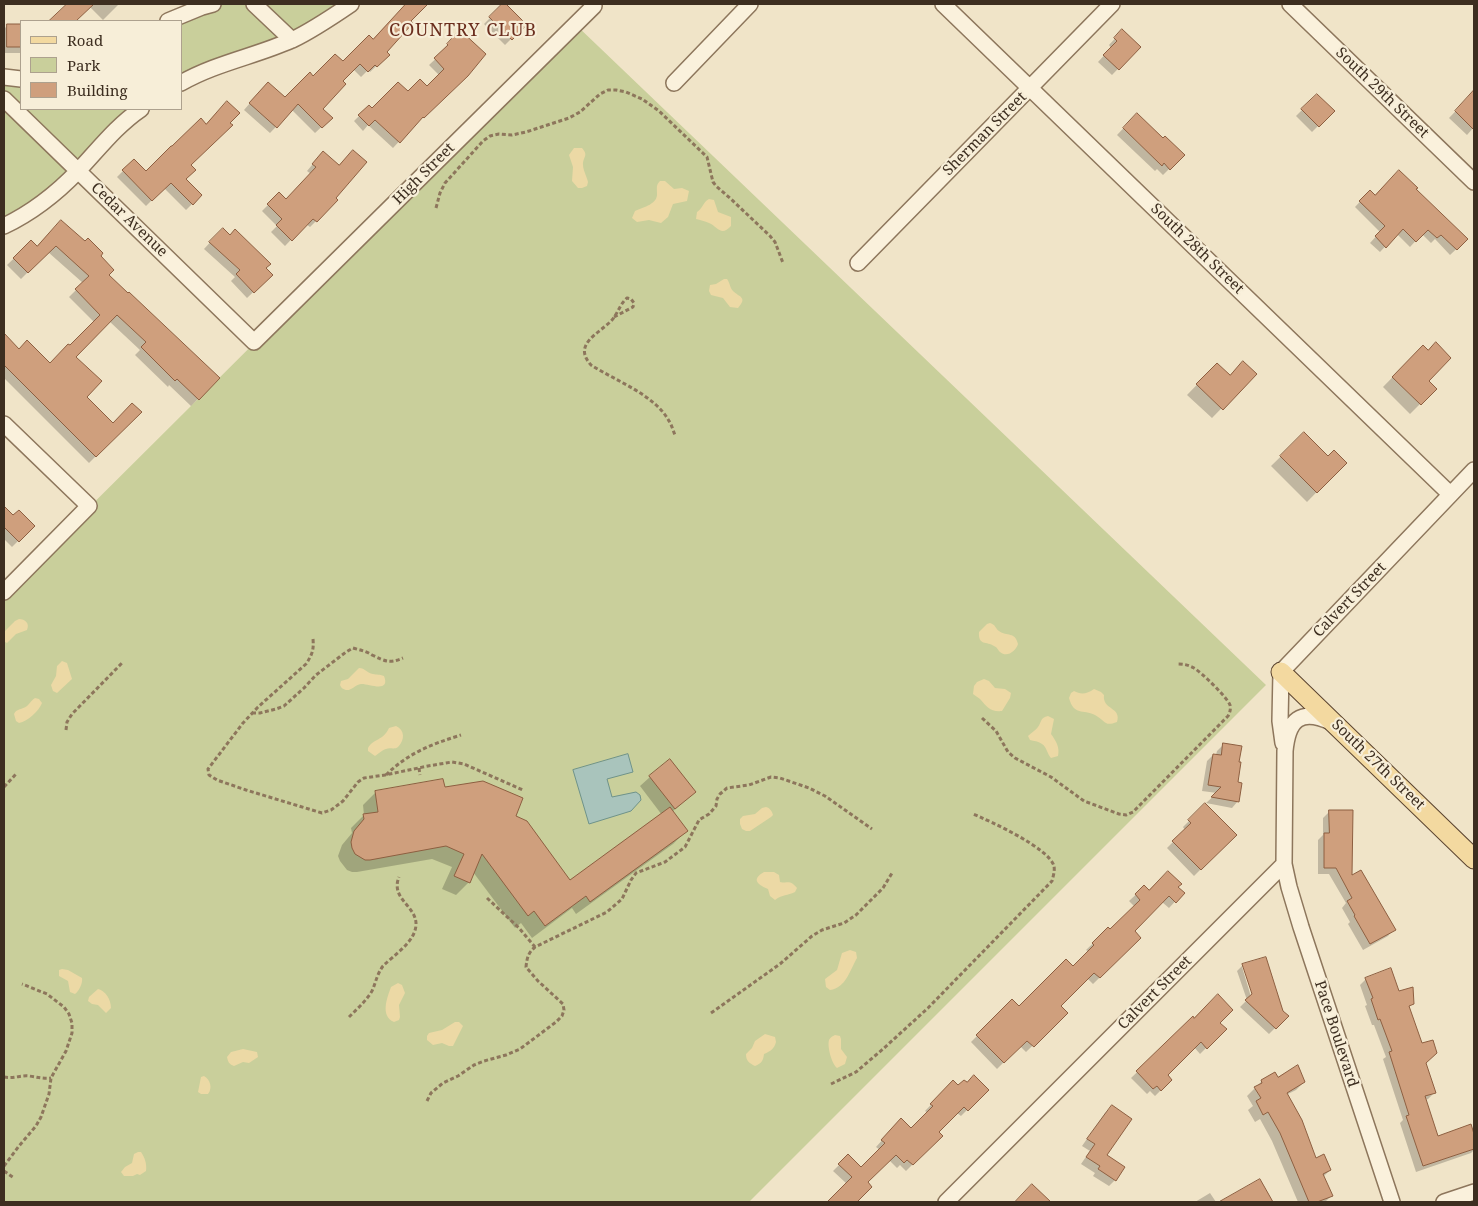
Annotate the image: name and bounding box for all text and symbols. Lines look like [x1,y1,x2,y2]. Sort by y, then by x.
legend [20,20,182,110]
district label: COUNTRY CLUB [387,20,539,42]
text: Road [67,30,103,50]
street label: South 29th Street [1332,44,1432,142]
text: Park [67,55,100,75]
text: Building [67,80,128,100]
street label: Sherman Street [939,88,1031,180]
street label: High Street [389,139,459,209]
street label: Cedar Avenue [87,179,171,261]
street label: South 28th Street [1147,200,1247,298]
street label: Calvert Street [1310,559,1390,641]
street label: South 27th Street [1328,716,1428,814]
street label: Calvert Street [1114,952,1196,1034]
street label: Pace Boulevard [1310,978,1362,1090]

